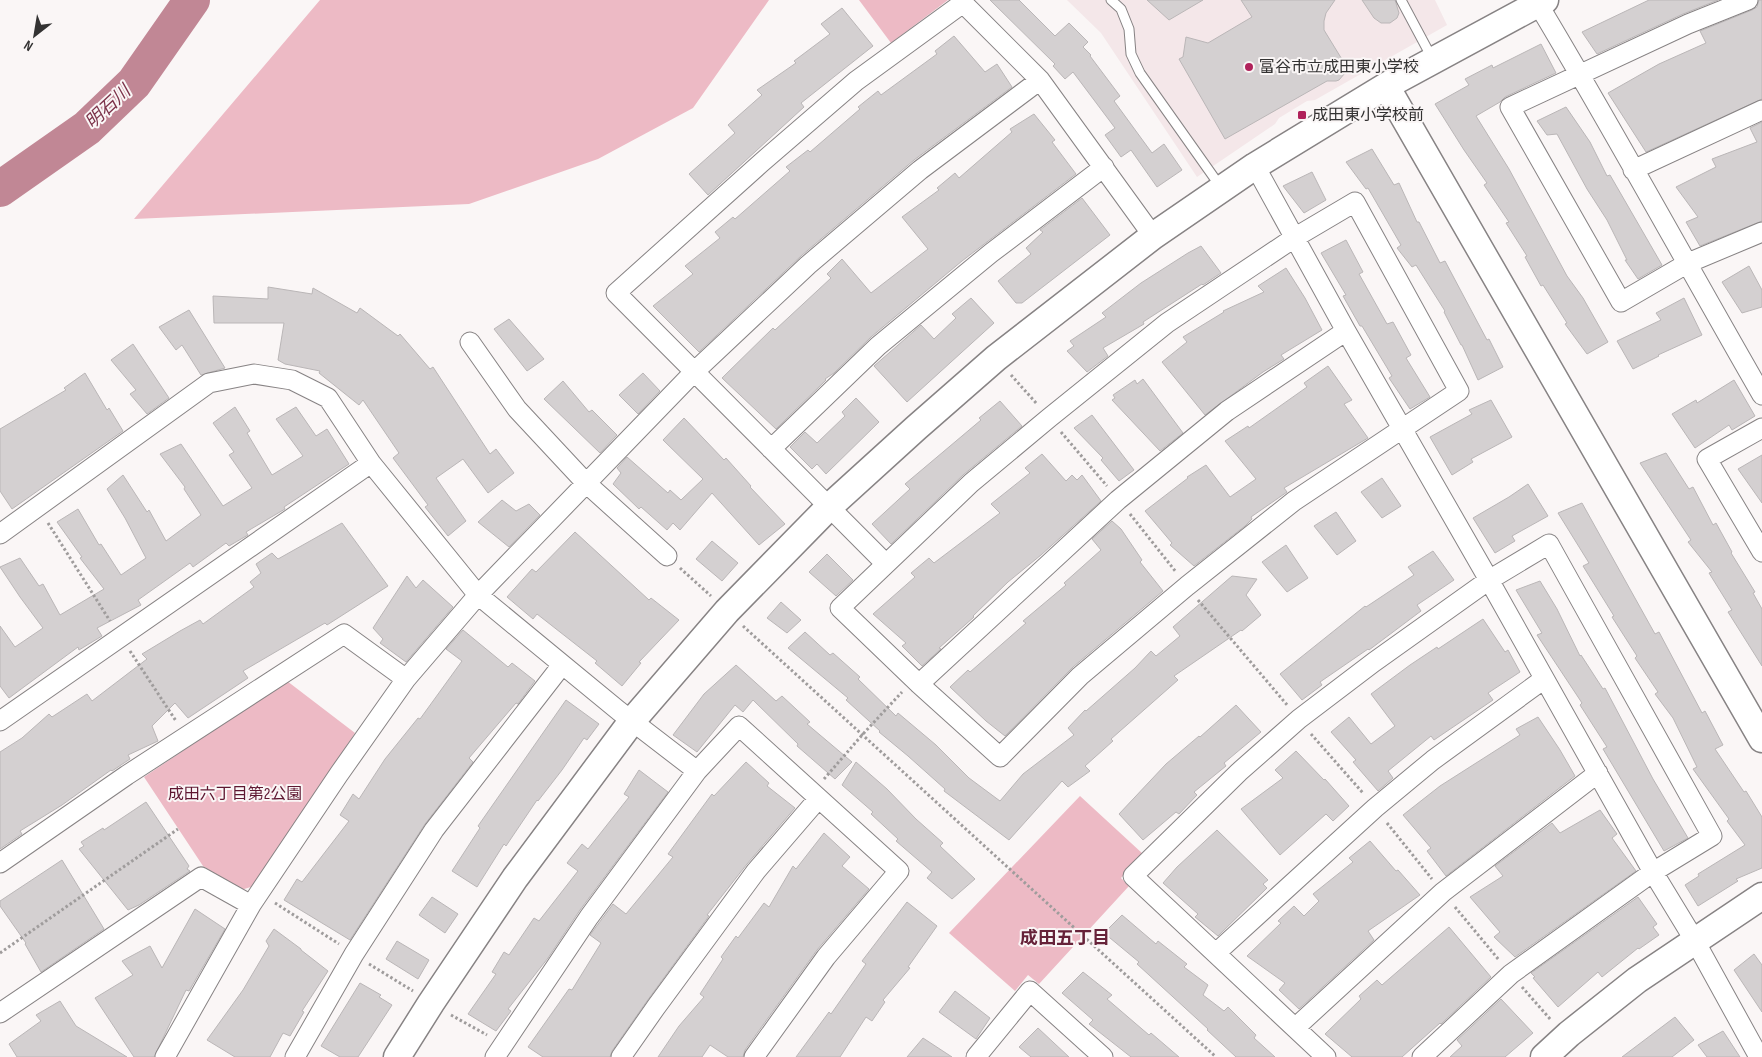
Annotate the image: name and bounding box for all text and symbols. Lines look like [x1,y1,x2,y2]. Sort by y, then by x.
north arrow [10,10,60,60]
text: N [21,37,36,55]
place label: 富谷市立成田東小学校 [1259,58,1419,77]
marker: 富谷市立成田東小学校 [1243,61,1255,73]
water label: 明石川 [81,80,136,133]
place label: 成田東小学校前 [1312,106,1424,125]
marker: 成田東小学校前 [1296,109,1308,121]
park label: 成田六丁目第2公園 [168,785,302,804]
district label: 成田五丁目 [1020,928,1110,949]

